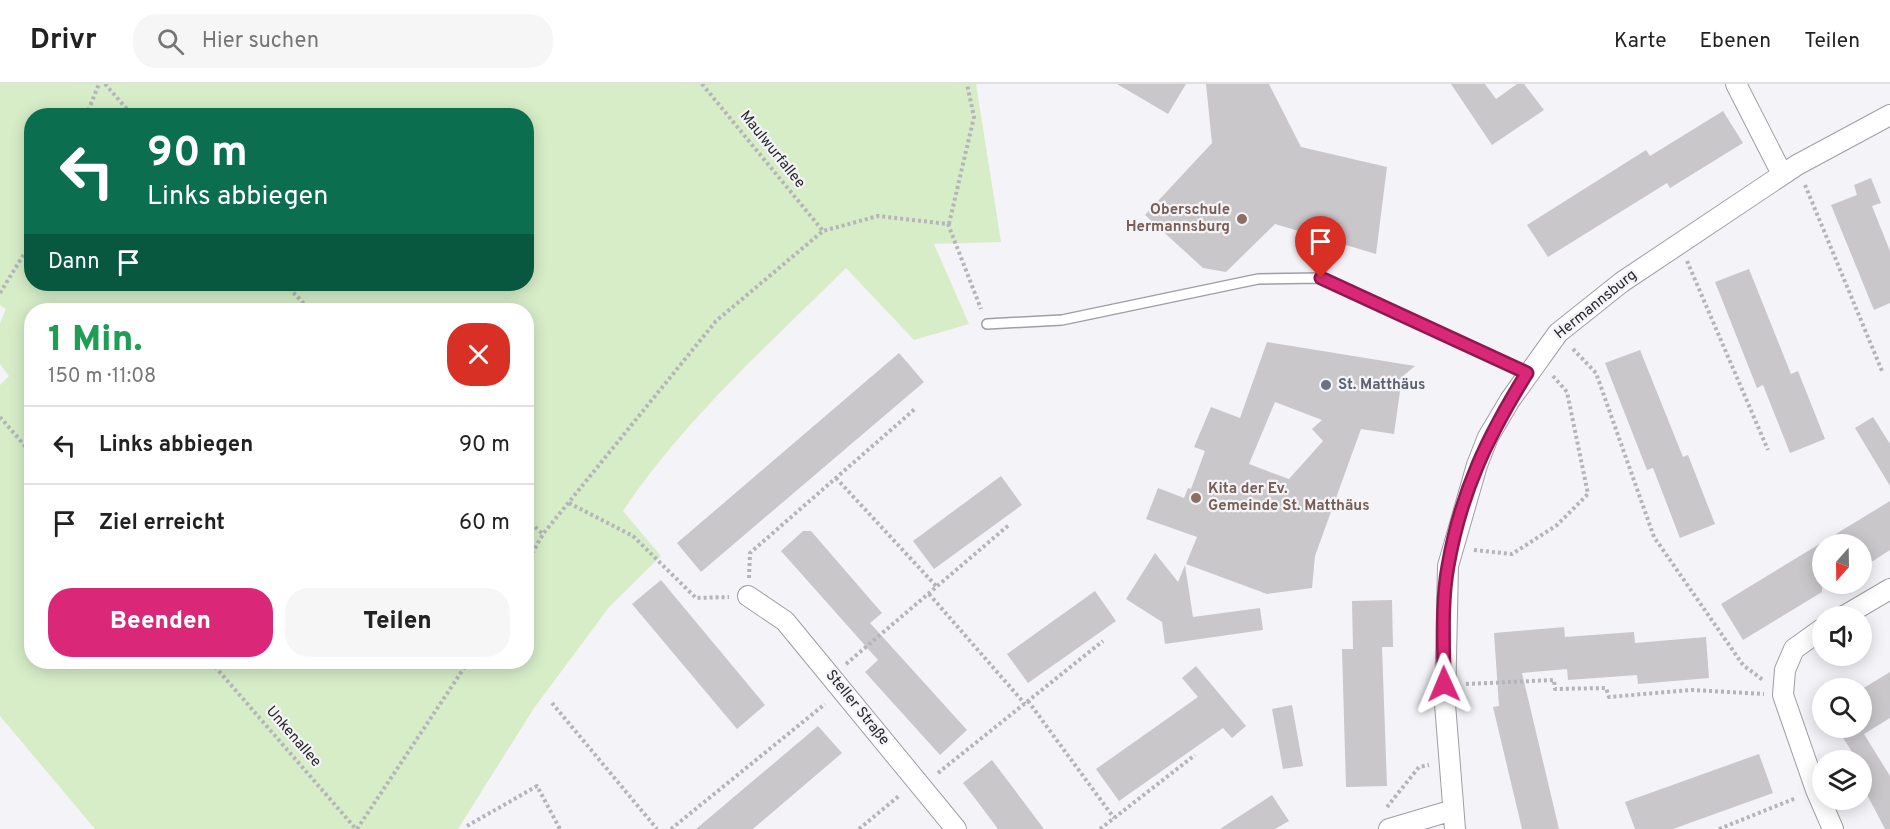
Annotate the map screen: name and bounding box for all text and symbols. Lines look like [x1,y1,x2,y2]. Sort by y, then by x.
search box [133,14,553,68]
text: Drivr [30,23,97,59]
icon: search [154,25,187,58]
text: Hier suchen [202,28,319,55]
text: Karte [1614,28,1666,55]
text: Ebenen [1699,28,1771,55]
text: Teilen [1804,28,1860,55]
street label: Maulwurfallee [735,107,809,193]
text: 90 m [147,128,248,181]
icon: left [48,132,126,210]
text: Links abbiegen [147,180,328,214]
place label: Oberschule Hermannsburg [1126,201,1230,237]
marker: Oberschule Hermannsburg [1235,212,1249,226]
pin [1295,216,1346,278]
icon: arrive [1304,225,1337,258]
icon: arrive [112,246,145,279]
text: Dann [48,249,100,276]
street label: Hermannsburg [1551,266,1641,344]
text: 1 Min. [48,318,143,364]
button: close [447,323,510,386]
text: 150 m · 11:08 [48,364,156,390]
place label: St. Matthäus [1338,376,1425,395]
marker: St. Matthäus [1319,378,1333,392]
icon: left [48,429,81,462]
text: Links abbiegen [99,432,253,459]
text: 90 m [459,432,510,459]
place label: Kita der Ev. Gemeinde St. Matthäus [1208,480,1370,516]
marker: Kita der Ev. Gemeinde St. Matthäus [1189,491,1203,505]
icon: arrive [48,507,81,540]
text: Ziel erreicht [99,510,225,537]
text: 60 m [459,510,510,537]
north arrow [1812,534,1872,594]
map controls [1812,534,1872,810]
button: Beenden [48,588,273,657]
button: Teilen [285,588,510,657]
button: sound [1812,606,1872,666]
position arrow [1412,652,1476,716]
street label: Steller Straße [821,666,893,750]
button: search [1812,678,1872,738]
street label: Unkenallee [261,702,325,772]
button: layers [1812,750,1872,810]

